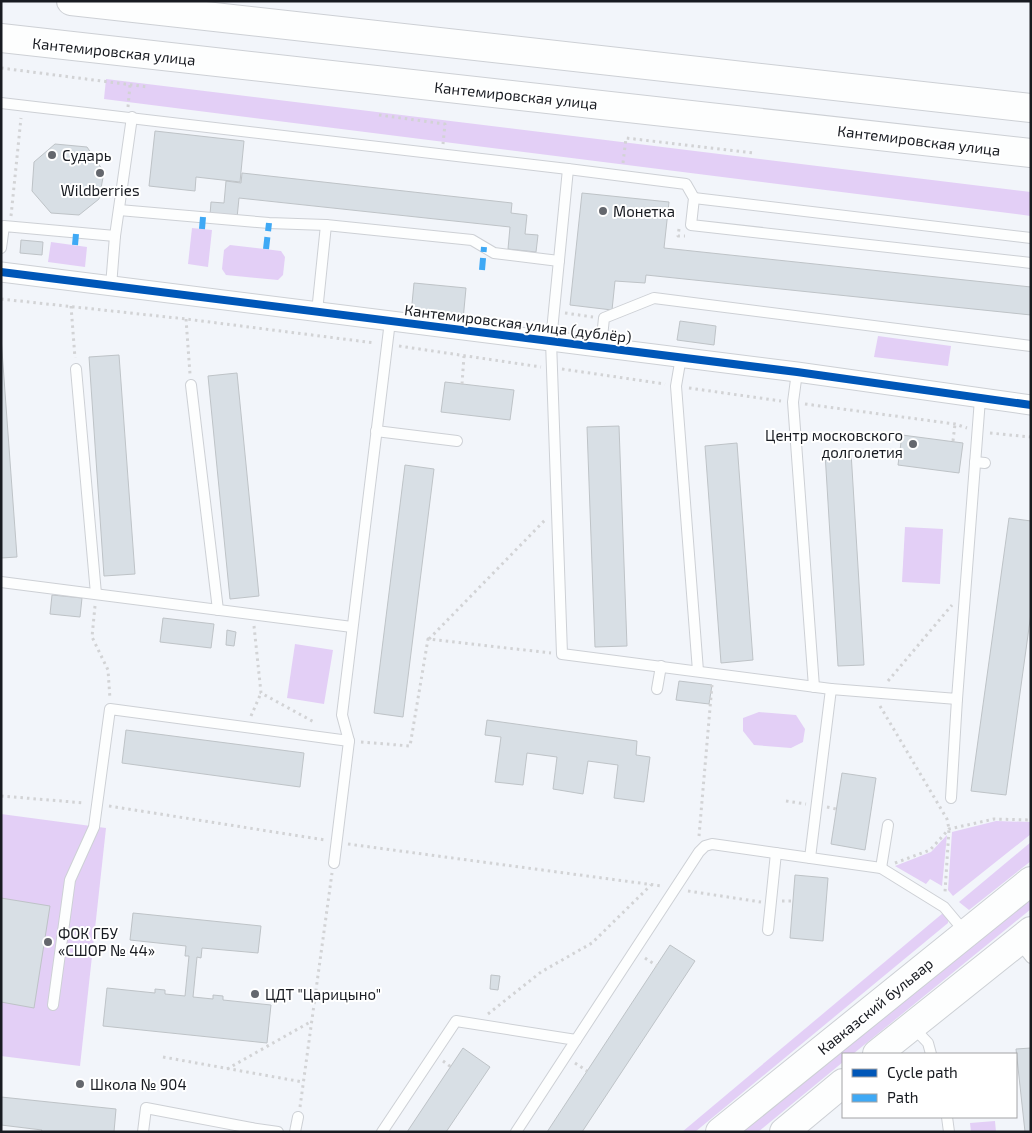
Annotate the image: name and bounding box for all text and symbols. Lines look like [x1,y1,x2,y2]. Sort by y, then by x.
street label: Кантемировская улица [31,33,197,70]
street label: Кантемировская улица [433,77,599,114]
street label: Кантемировская улица [836,121,1002,160]
place label: Сударь [62,146,112,165]
marker: Сударь [46,149,58,161]
marker: Wildberries [94,167,106,179]
place label: Wildberries [60,181,140,199]
place label: Монетка [613,202,675,220]
marker: Монетка [597,205,609,217]
street label: Кантемировская улица (дублёр) [403,300,633,347]
place label: Центр московского долголетия [765,426,903,461]
marker: Центр московского долголетия [907,438,919,450]
place label: ФОК ГБУ «СШОР № 44» [58,924,155,959]
marker: ФОК ГБУ «СШОР № 44» [42,936,54,948]
street label: Кавказский бульвар [814,954,937,1059]
place label: ЦДТ "Царицыно" [265,985,381,1003]
marker: ЦДТ "Царицыно" [249,988,261,1000]
legend [842,1053,1017,1118]
text: Cycle path [887,1063,958,1081]
place label: Школа № 904 [90,1075,187,1093]
marker: Школа № 904 [74,1078,86,1090]
text: Path [887,1088,918,1106]

